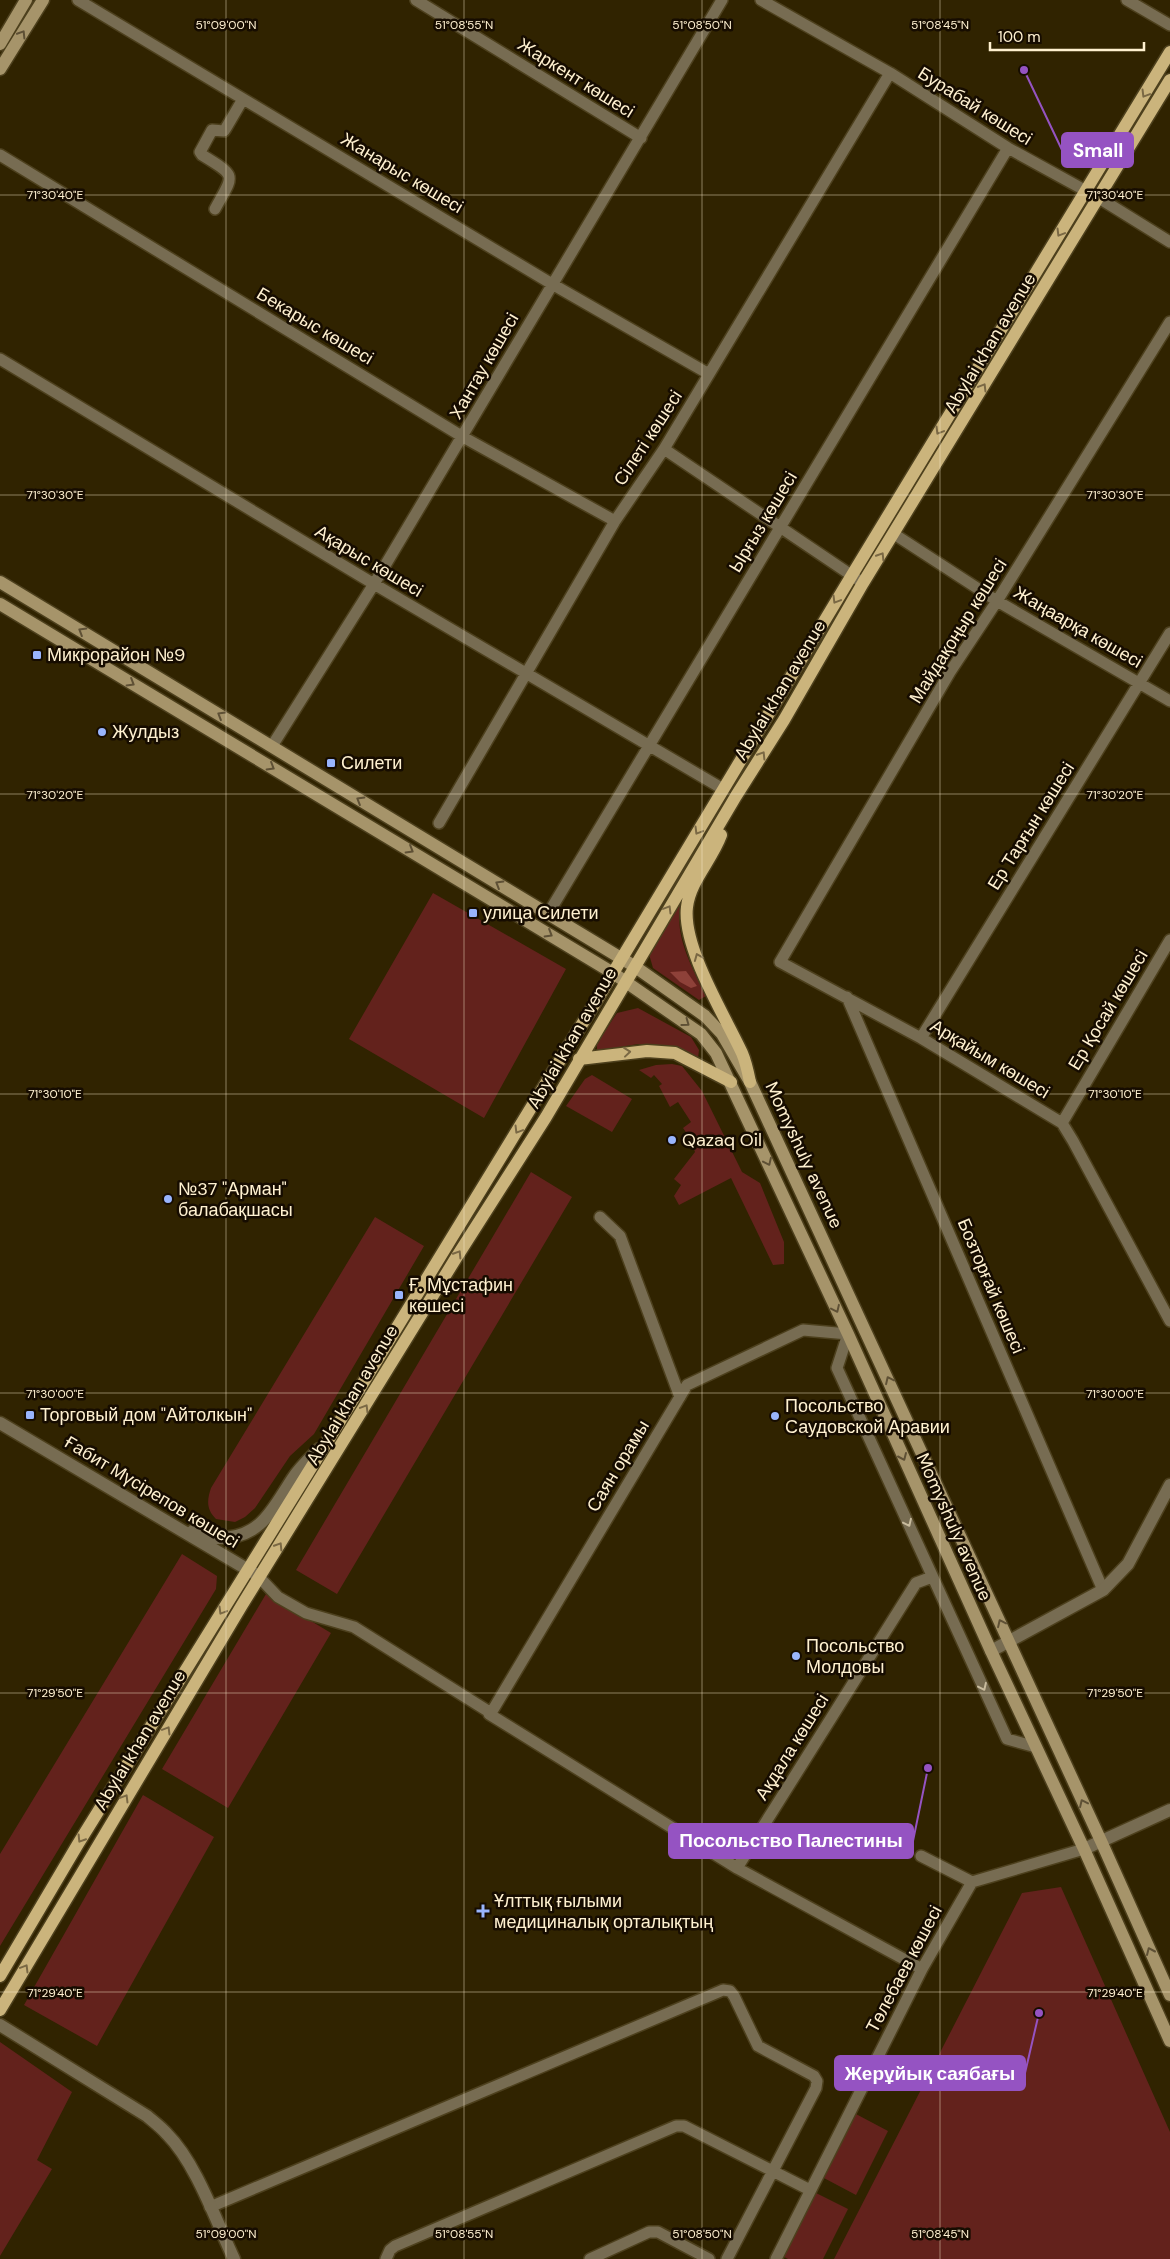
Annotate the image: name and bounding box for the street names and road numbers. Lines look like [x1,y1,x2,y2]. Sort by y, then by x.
street label: Жаркент көшесі [513,33,639,123]
street label: Бурабай көшесі [913,61,1037,151]
street label: Жанарыс көшесі [336,127,468,219]
street label: Abylai khan avenue [939,269,1041,417]
street label: Бекарыс көшесі [252,282,378,370]
street label: Хантау көшесі [444,308,524,424]
street label: Сілеті көшесі [608,386,688,490]
street label: Ырғыз көшесі [723,467,803,577]
street label: Ақарыс көшесі [311,519,427,603]
street label: Майдақоңыр көшесі [904,554,1012,708]
street label: Жаңаарқа көшесі [1009,580,1147,674]
street label: Abylai khan avenue [729,616,831,764]
street label: Ер Тарғын көшесі [982,757,1080,895]
street label: Ер Қосай көшесі [1063,945,1153,1075]
street label: Abylai khan avenue [522,963,622,1113]
street label: Арқайым көшесі [926,1014,1054,1104]
street label: Momyshuly avenue [759,1078,849,1232]
street label: Бозторғай көшесі [952,1215,1030,1357]
street label: Abylai khan avenue [301,1321,403,1469]
street label: Саян орамы [581,1416,655,1516]
street label: Ғабит Мүсірепов көшесі [59,1430,244,1554]
street label: Momyshuly avenue [911,1449,997,1605]
street label: Abylai khan avenue [89,1666,191,1814]
street label: Ақдала көшесі [750,1689,834,1805]
street label: Төлебаев көшесі [860,1901,948,2037]

